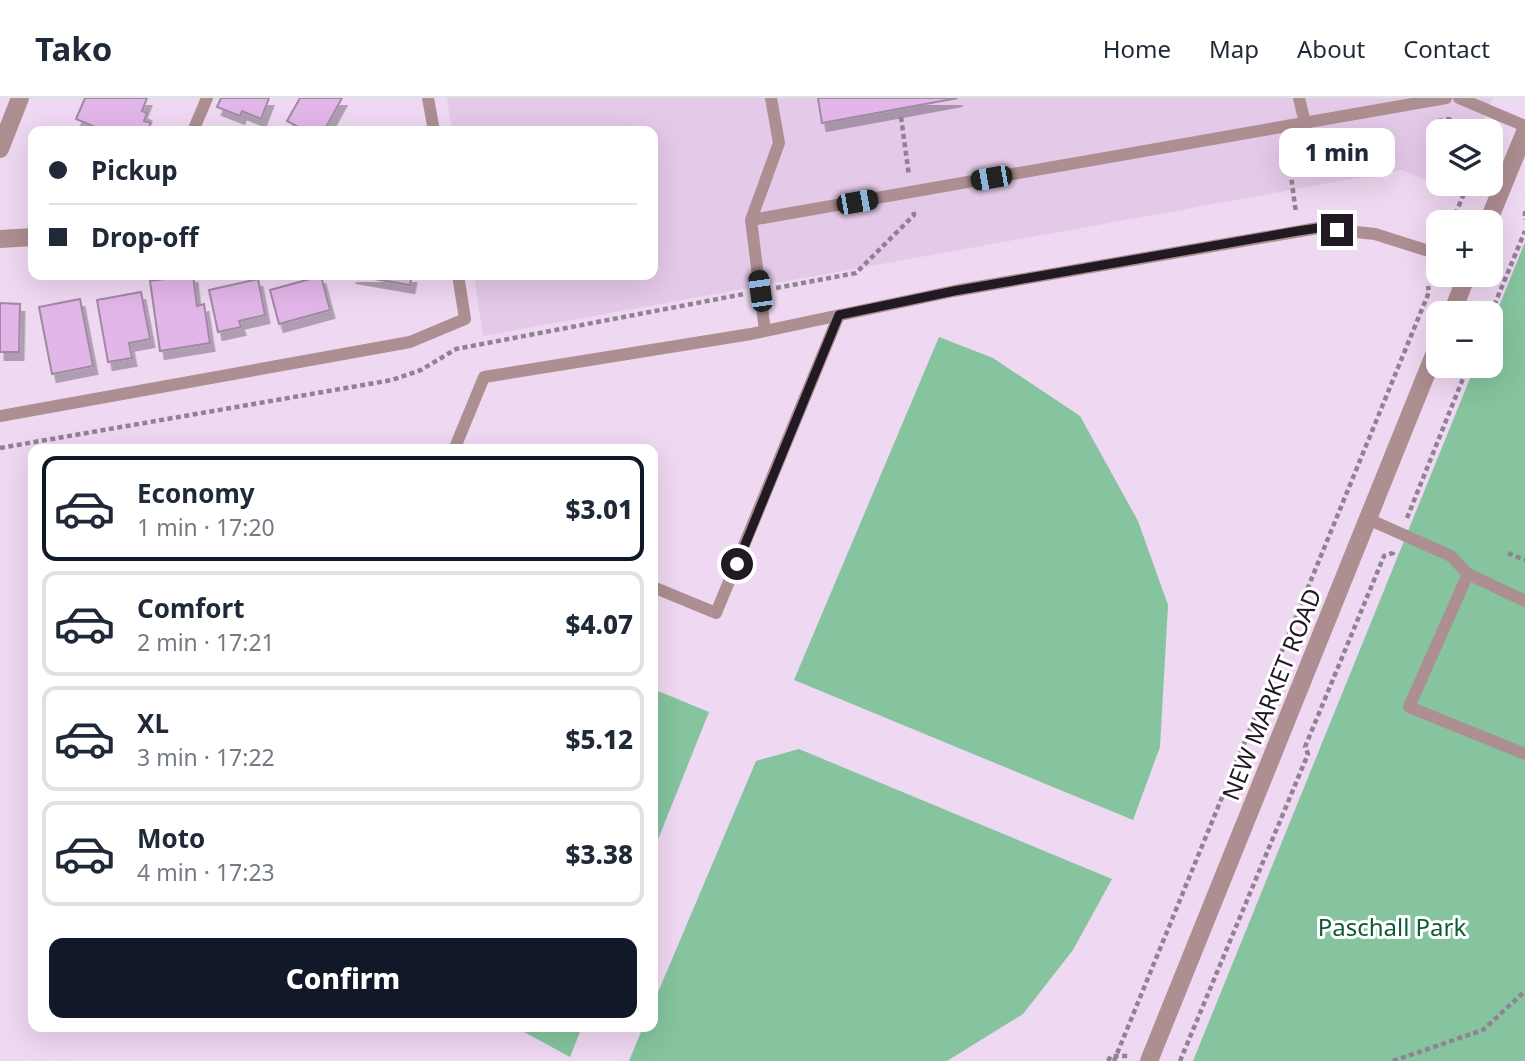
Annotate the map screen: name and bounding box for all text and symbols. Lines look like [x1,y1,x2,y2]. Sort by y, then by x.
text: Tako [35,26,112,71]
text: Home [1103,32,1171,65]
text: Map [1209,32,1259,65]
text: About [1297,32,1365,65]
text: Contact [1403,32,1490,65]
map controls [1426,119,1503,378]
button: layers [1426,119,1503,196]
callout: 1 min [1279,129,1395,178]
text: 1 min [1305,136,1369,168]
text: Pickup [91,152,178,188]
car [969,164,1014,192]
car [835,188,880,216]
button: + [1426,210,1503,287]
route end [1321,214,1353,246]
text: Drop-off [91,219,198,255]
car [747,269,774,313]
button: − [1426,301,1503,378]
text: Economy [137,475,255,511]
icon: car [53,477,116,540]
text: $3.01 [566,491,633,527]
text: 1 min · 17:20 [137,511,275,543]
route start [721,548,753,580]
street label: NEW MARKET ROAD [1213,583,1329,805]
text: Comfort [137,590,245,626]
icon: car [53,592,116,655]
text: $4.07 [566,606,633,642]
text: 2 min · 17:21 [137,626,275,658]
text: XL [137,705,169,741]
icon: car [53,707,116,770]
text: $5.12 [566,721,633,757]
text: 3 min · 17:22 [137,741,275,773]
text: Moto [137,820,205,856]
icon: car [53,822,116,885]
text: $3.38 [566,836,633,872]
text: 4 min · 17:23 [137,856,275,888]
park label: Paschall Park [1318,910,1466,943]
button: Confirm [49,938,637,1018]

